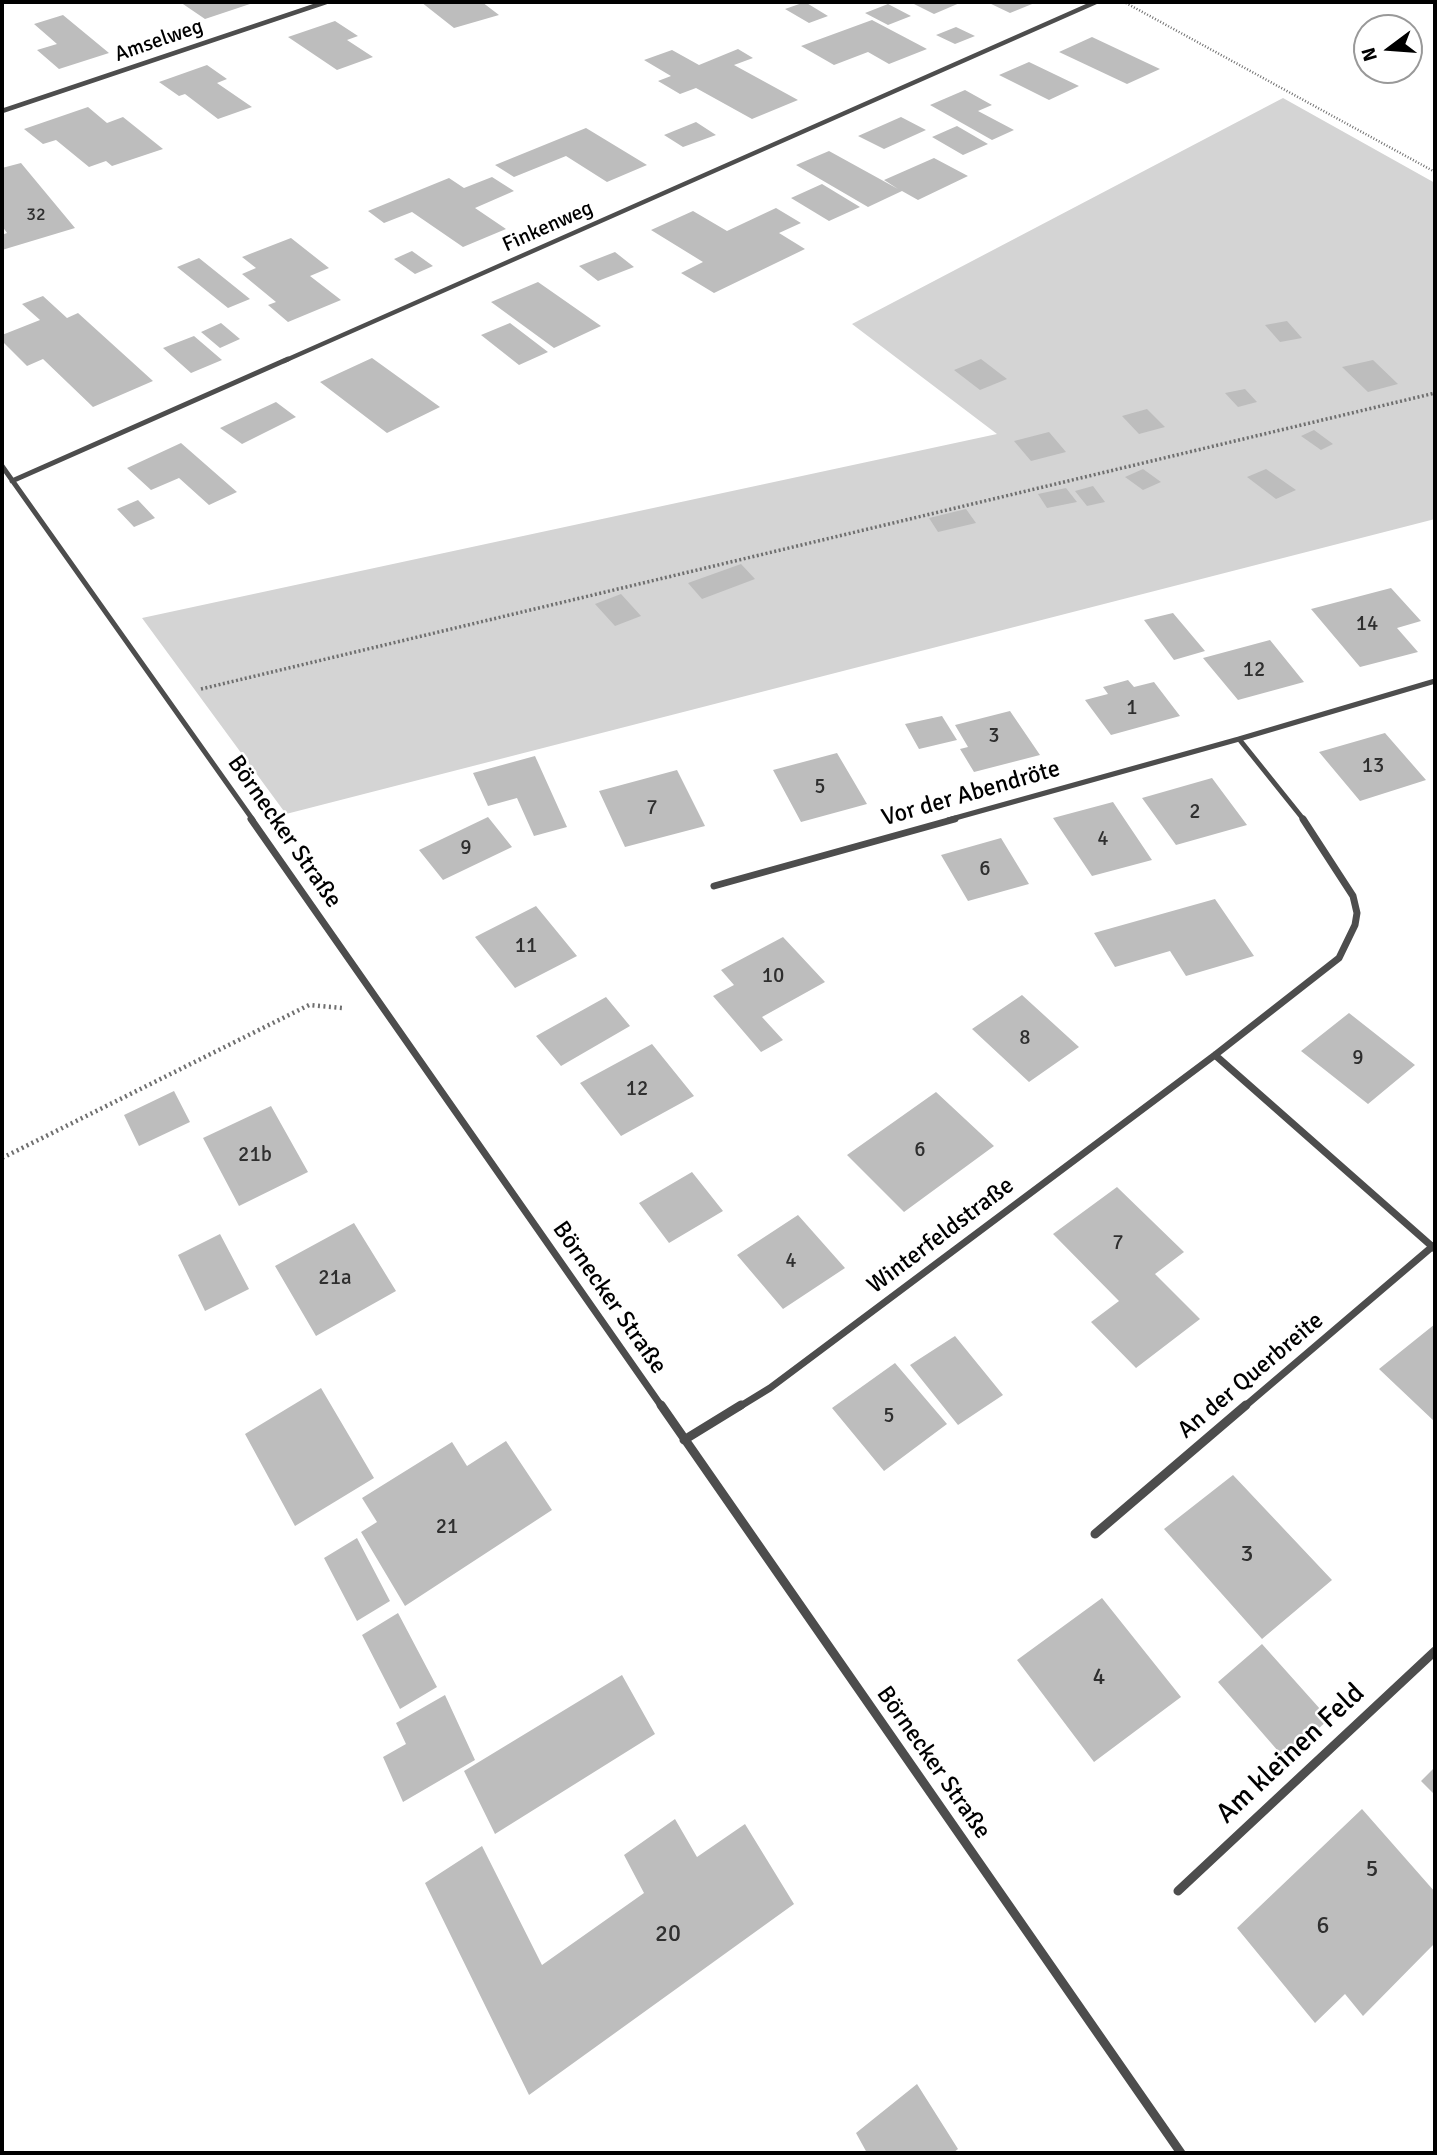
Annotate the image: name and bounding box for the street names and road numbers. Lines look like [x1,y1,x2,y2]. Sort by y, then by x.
street label: Amselweg [112,14,206,68]
street label: Finkenweg [499,196,597,258]
street label: Börnecker Straße [221,750,347,914]
street label: Vor der Abendröte [879,755,1063,833]
street label: Winterfeldstraße [862,1172,1020,1300]
street label: Börnecker Straße [546,1216,672,1380]
street label: An der Querbreite [1172,1307,1330,1445]
street label: Am kleinen Feld [1210,1677,1372,1831]
street label: Börnecker Straße [870,1681,996,1845]

